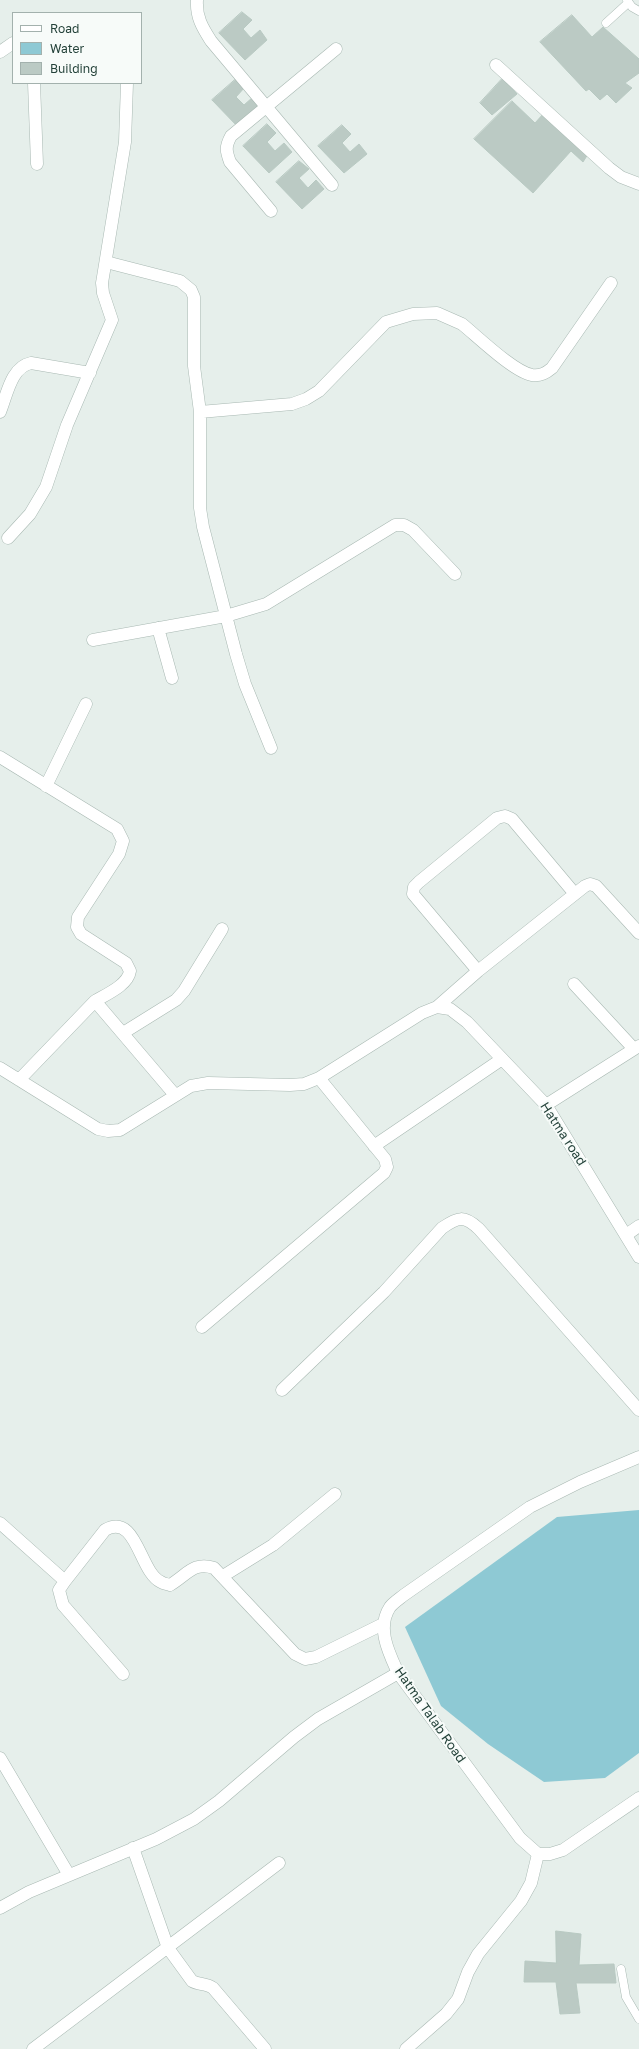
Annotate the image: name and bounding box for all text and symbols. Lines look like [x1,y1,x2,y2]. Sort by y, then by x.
legend [12,12,142,84]
text: Road [50,21,79,36]
text: Water [50,41,84,56]
text: Building [50,61,98,76]
street label: Hatma road [537,1099,589,1169]
street label: Hatma Talab Road [391,1664,469,1766]

